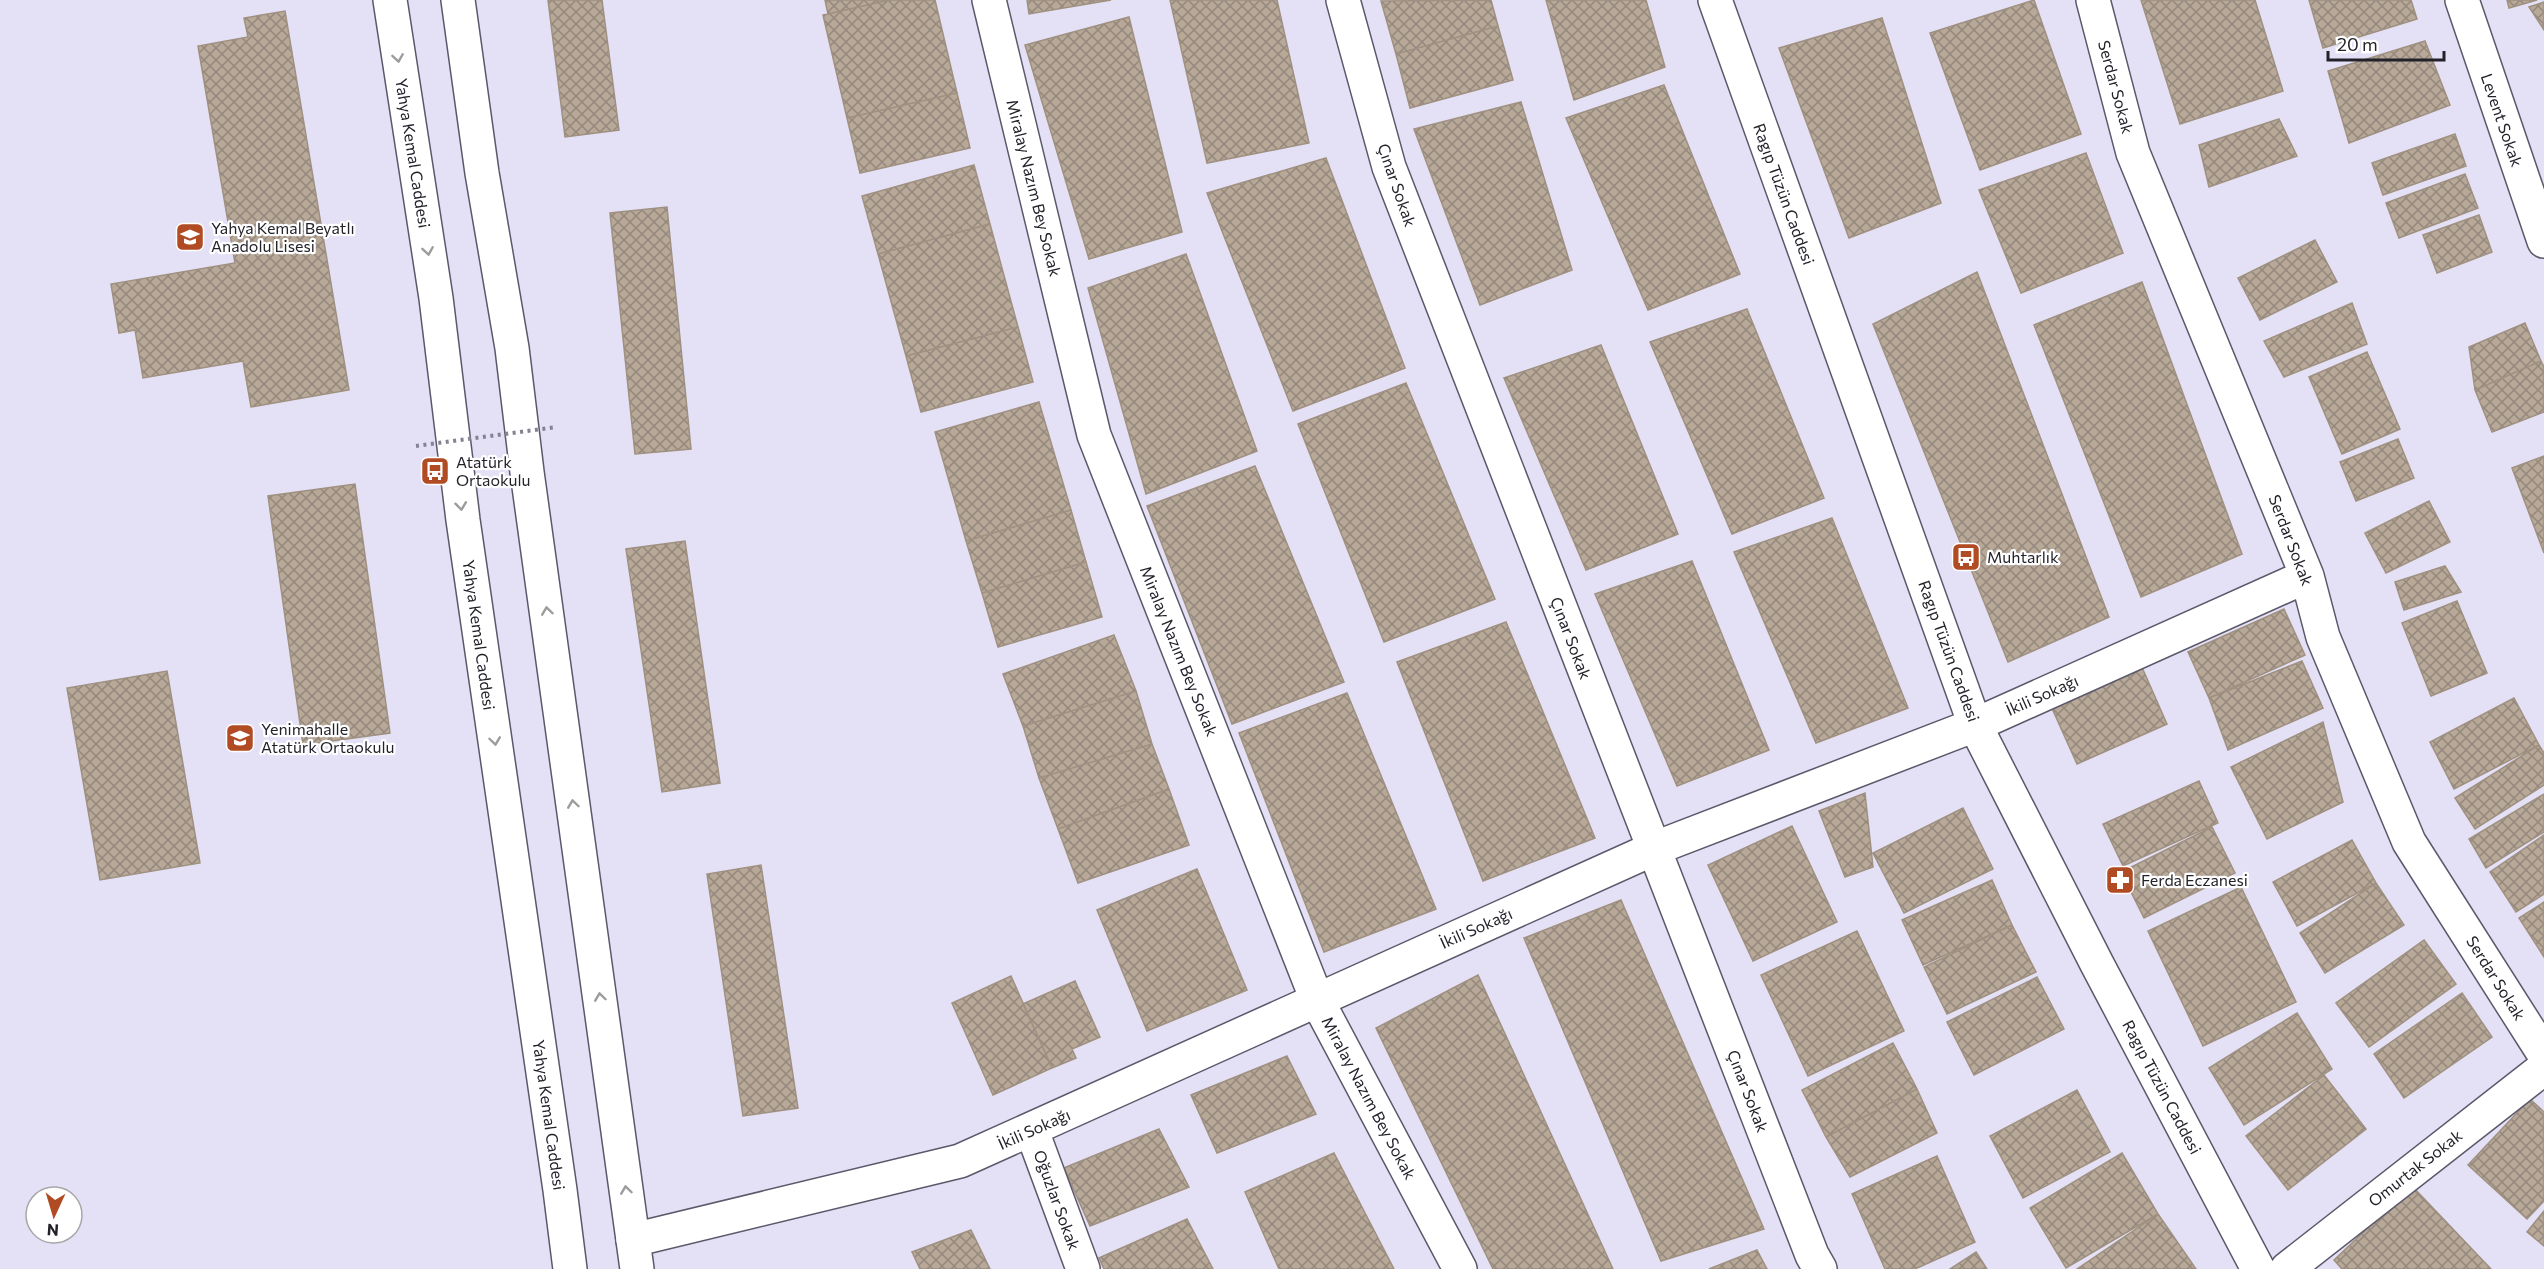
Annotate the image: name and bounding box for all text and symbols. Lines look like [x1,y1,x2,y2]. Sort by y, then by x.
scale bar [2328,24,2444,62]
text: 20 m [2337,33,2378,55]
street label: Serdar Sokak [2095,38,2138,136]
one-way arrow [392,53,404,62]
street label: Levent Sokak [2478,71,2527,169]
street label: Yahya Kemal Caddesi [392,77,435,229]
street label: Miralay Nazım Bey Sokak [1003,97,1066,279]
street label: Ragıp Tüzün Caddesi [1750,121,1819,267]
street label: Çınar Sokak [1374,141,1421,229]
place label: Yahya Kemal Beyatlı Anadolu Lisesi [211,218,355,255]
school or university icon: Yahya Kemal Beyatlı Anadolu Lisesi [174,221,206,253]
one-way arrow [422,246,434,255]
place label: Atatürk Ortaokulu [456,452,531,489]
bus stop icon: Atatürk Ortaokulu [419,455,451,487]
street label: Serdar Sokak [2265,492,2318,588]
one-way arrow [454,502,467,511]
bus stop icon: Muhtarlık [1950,541,1982,573]
place label: Muhtarlık [1987,547,2059,566]
street label: Yahya Kemal Caddesi [460,559,499,711]
street label: Miralay Nazım Bey Sokak [1137,563,1222,739]
street label: Ragıp Tüzün Caddesi [1915,578,1984,724]
street label: Çınar Sokak [1547,594,1596,682]
one-way arrow [541,606,553,615]
street label: İkili Sokağı [2003,670,2081,719]
place label: Yenimahalle Atatürk Ortaokulu [261,719,395,756]
school or university icon: Yenimahalle Atatürk Ortaokulu [224,722,256,754]
one-way arrow [488,736,500,746]
one-way arrow [567,799,580,808]
pharmacy icon: Ferda Eczanesi [2104,864,2136,896]
place label: Ferda Eczanesi [2141,870,2248,889]
street label: İkili Sokağı [1437,903,1515,952]
street label: Serdar Sokak [2463,932,2530,1024]
one-way arrow [594,992,606,1002]
street label: Miralay Nazım Bey Sokak [1318,1013,1421,1183]
street label: Ragıp Tüzün Caddesi [2119,1017,2206,1157]
street label: Yahya Kemal Caddesi [530,1039,569,1191]
street label: Çınar Sokak [1724,1047,1773,1135]
street label: İkili Sokağı [995,1104,1073,1153]
street label: Omurtak Sokak [2364,1125,2466,1210]
street label: Oğuzlar Sokak [1031,1147,1084,1253]
north arrow [24,1185,84,1245]
one-way arrow [621,1186,633,1195]
text: N [46,1221,60,1240]

